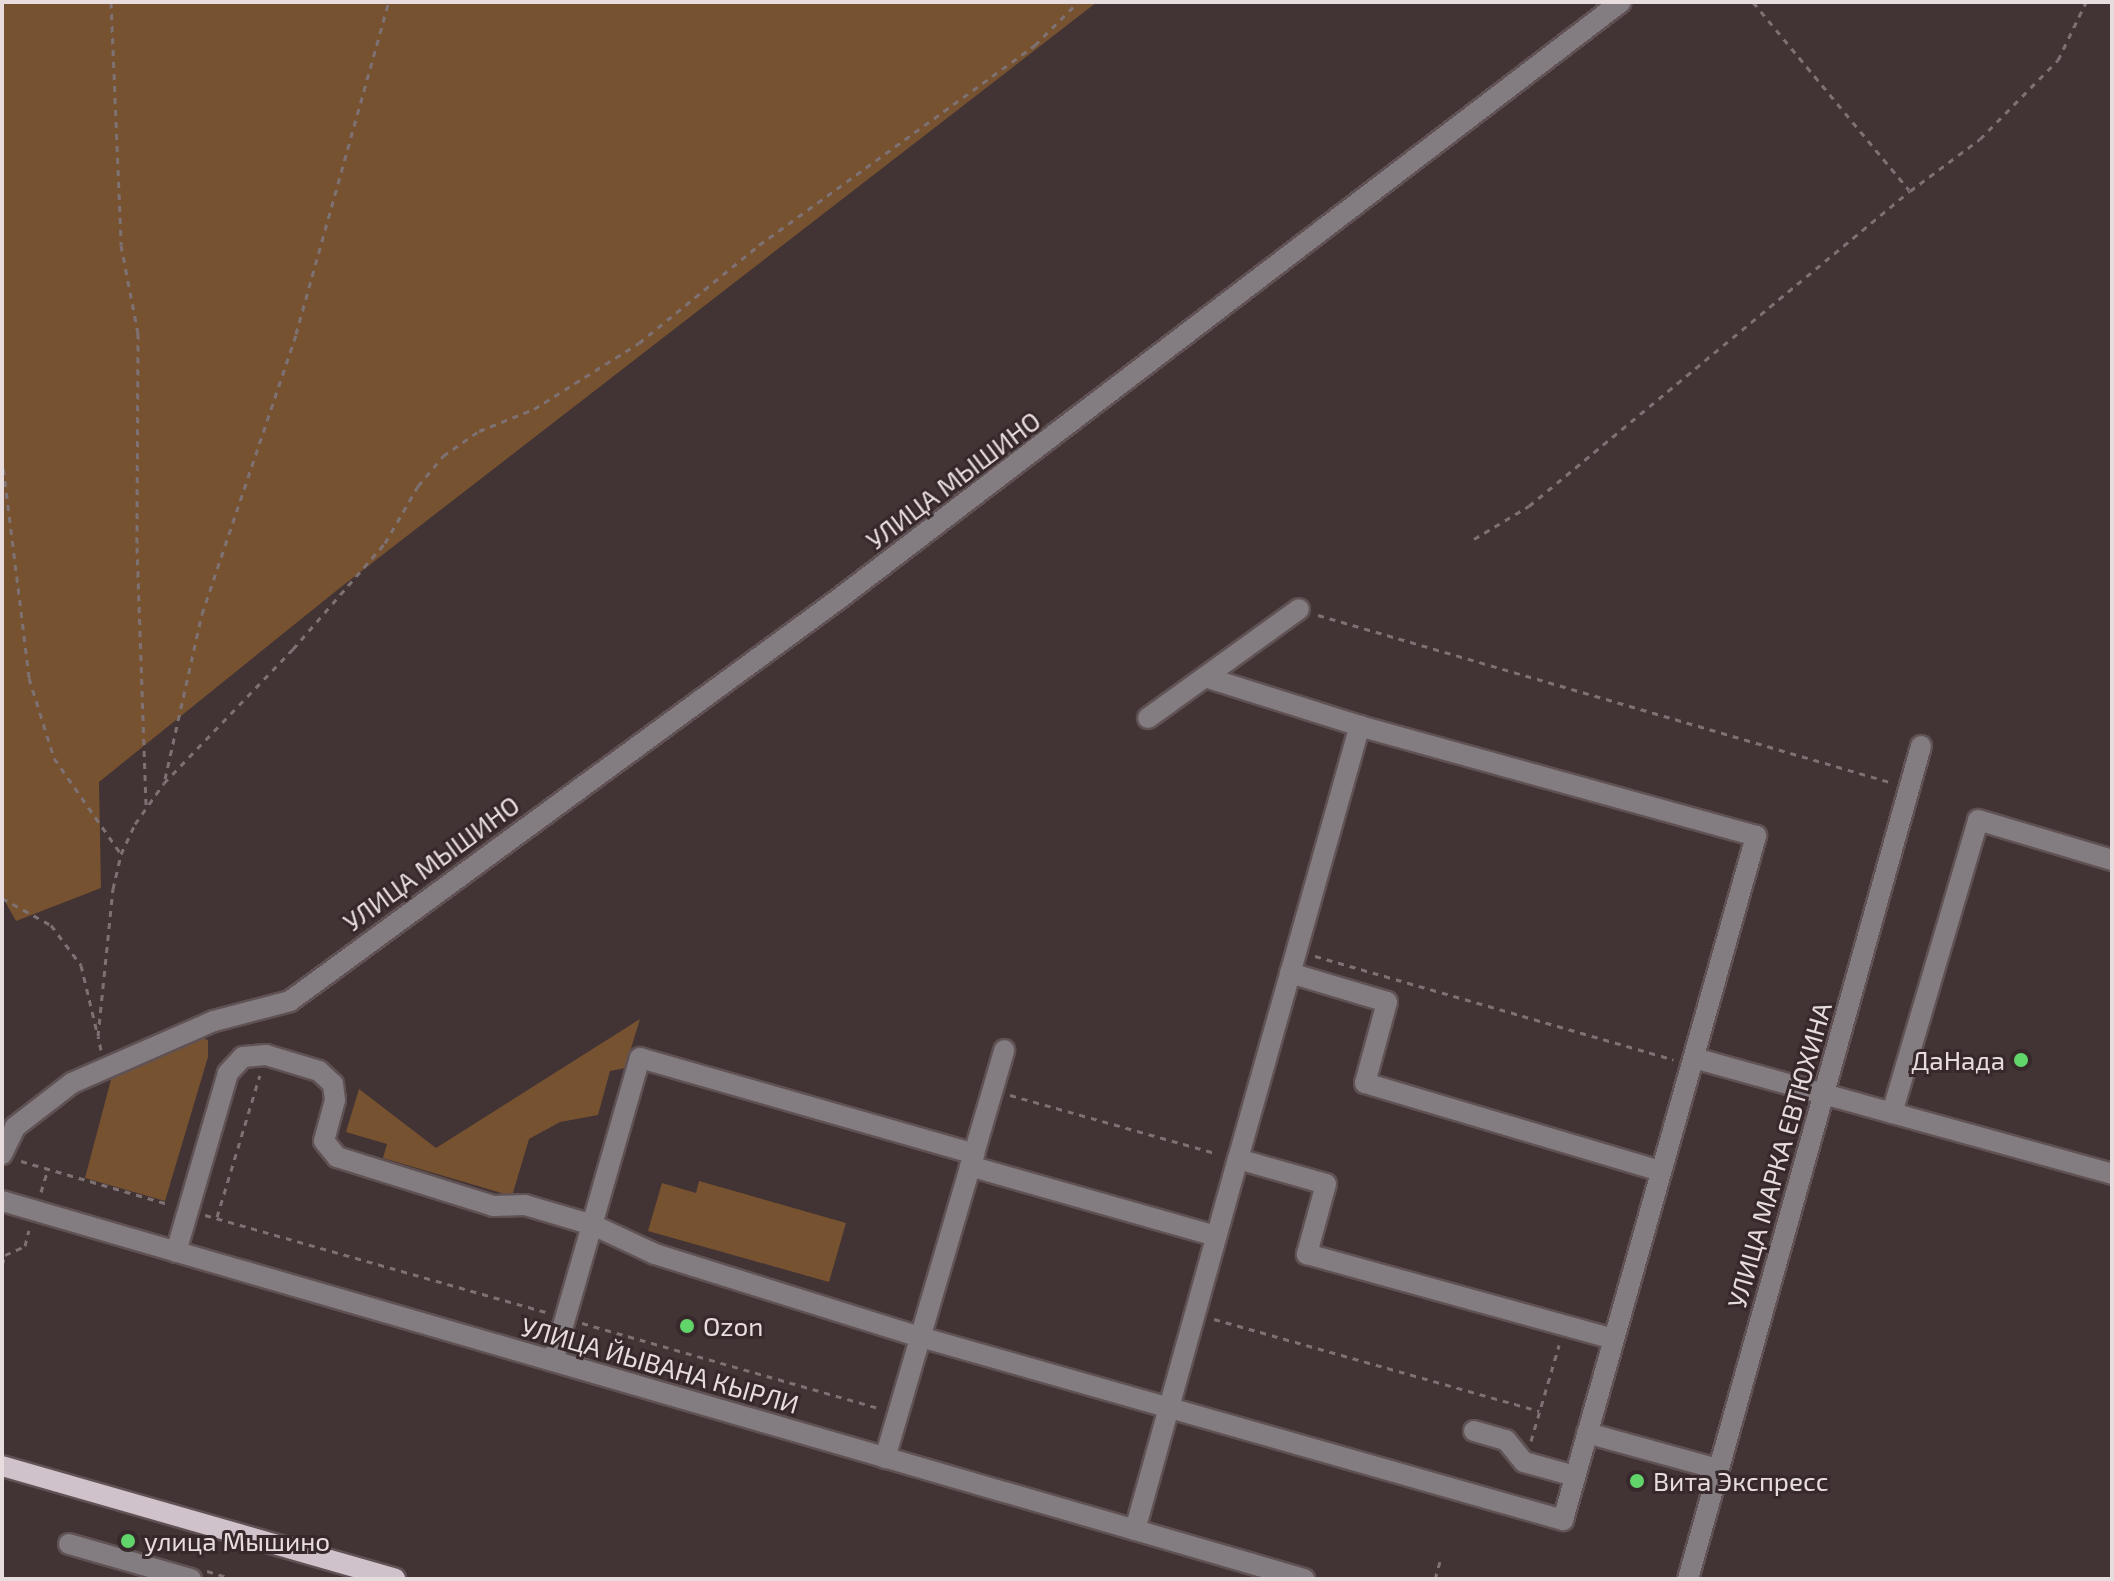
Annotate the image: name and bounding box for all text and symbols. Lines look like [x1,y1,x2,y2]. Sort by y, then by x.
street label: УЛИЦА МЫШИНО [860,404,1046,556]
street label: УЛИЦА МЫШИНО [337,789,525,937]
street label: УЛИЦА МАРКА ЕВТЮХИНА [1720,998,1838,1312]
place label: ДаНада [1911,1044,2005,1076]
marker: ДаНада [2012,1051,2030,1069]
street label: УЛИЦА ЙЫВАНА КЫРЛИ [517,1310,803,1420]
place label: Ozon [703,1310,763,1342]
marker: Ozon [678,1317,696,1335]
place label: Вита Экспресс [1653,1465,1828,1497]
marker: Вита Экспресс [1628,1472,1646,1490]
place label: улица Мышино [144,1525,330,1557]
marker: улица Мышино [119,1532,137,1550]

